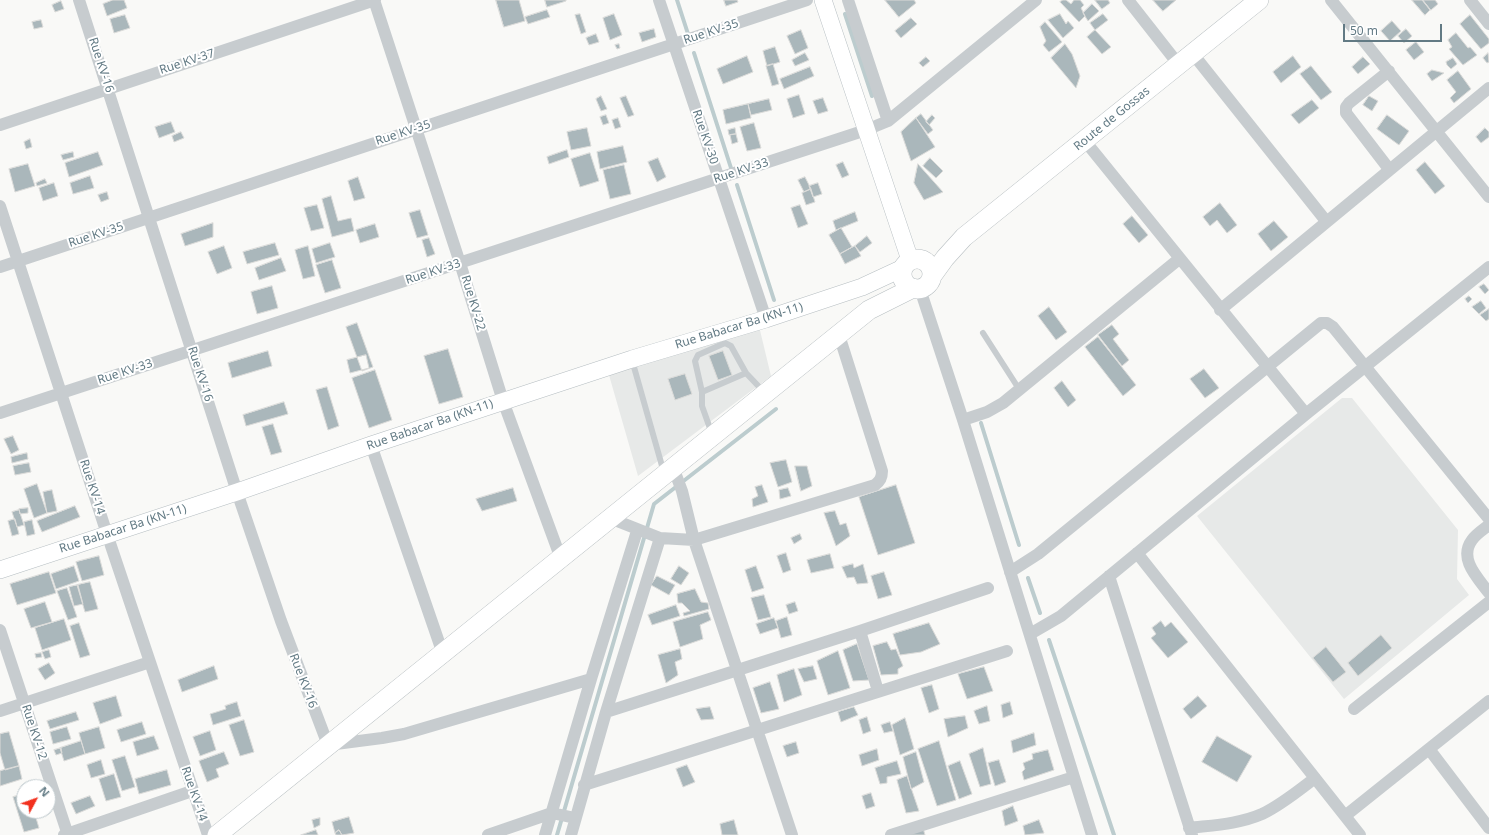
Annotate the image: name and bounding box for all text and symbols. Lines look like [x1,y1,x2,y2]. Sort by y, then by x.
street label: Rue KV-35 [682,16,740,48]
scale bar [1345,16,1444,42]
text: 50 m [1350,22,1378,39]
street label: Rue KV-16 [85,36,117,94]
street label: Rue KV-37 [158,46,216,78]
street label: Route de Gossas [1071,84,1153,154]
street label: Rue KV-30 [689,108,721,166]
street label: Rue KV-35 [374,117,432,149]
street label: Rue KV-33 [712,155,770,187]
street label: Rue KV-35 [67,219,125,251]
street label: Rue KV-33 [404,256,462,288]
street label: Rue KV-22 [458,274,488,332]
street label: Rue Babacar Ba (KN-11) [673,300,805,352]
street label: Rue KV-16 [184,345,216,403]
street label: Rue KV-33 [96,356,154,388]
street label: Rue Babacar Ba (KN-11) [365,397,495,453]
street label: Rue KV-14 [76,458,108,516]
street label: Rue Babacar Ba (KN-11) [58,502,188,556]
street label: Rue KV-16 [286,652,320,710]
street label: Rue KV-12 [18,703,50,761]
street label: Rue KV-14 [178,765,210,823]
north arrow [16,779,56,819]
text: N [36,783,53,800]

